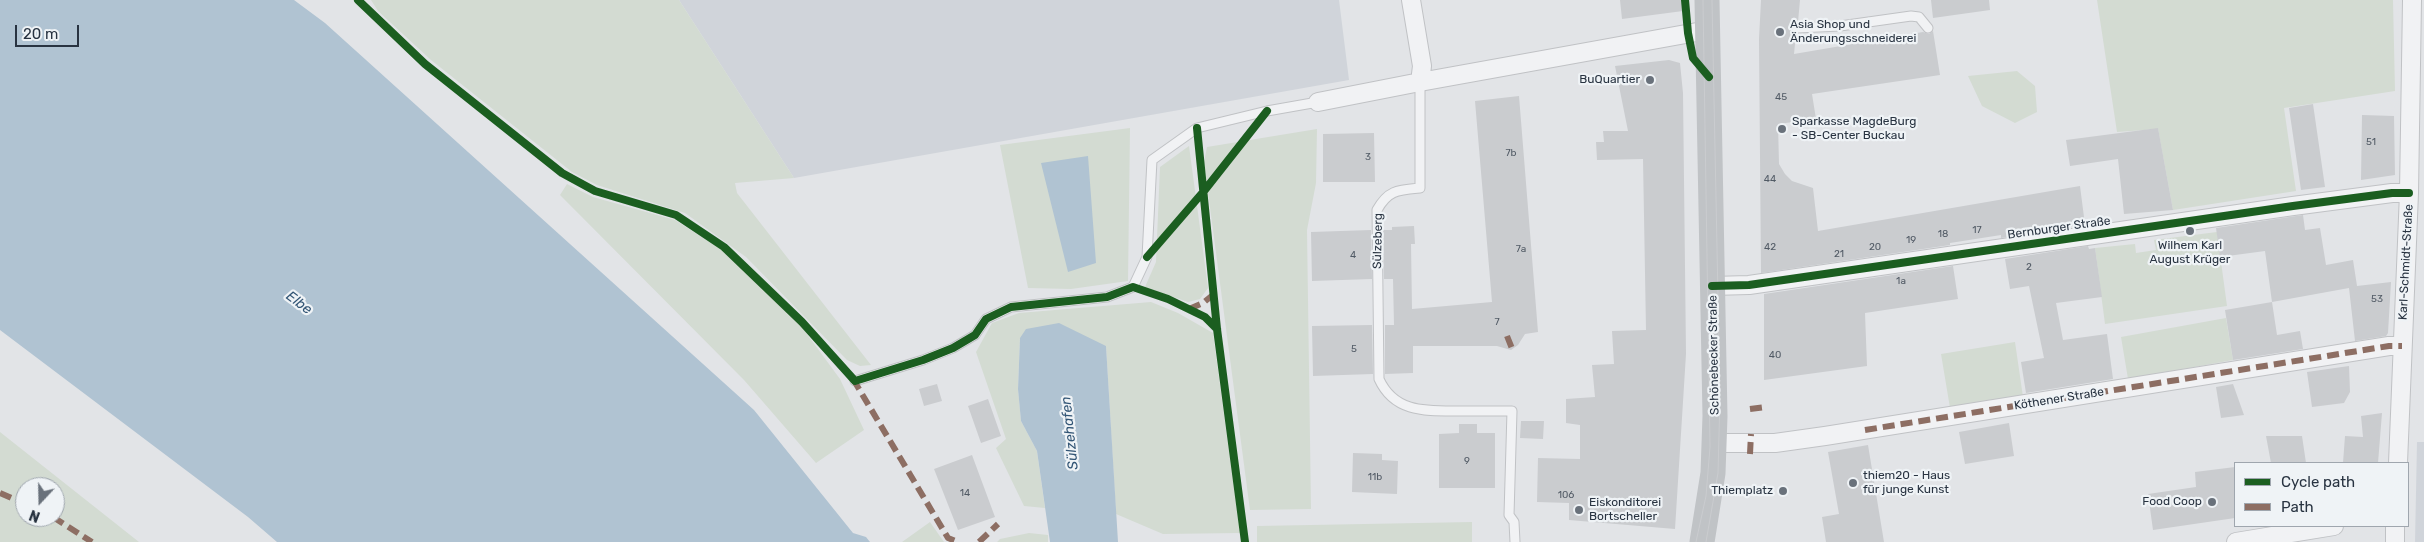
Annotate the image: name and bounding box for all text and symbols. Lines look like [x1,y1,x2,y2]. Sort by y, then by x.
scale bar [18,15,81,47]
place label: Asia Shop und Änderungsschneiderei [1790,18,1916,46]
text: 20 m [23,25,58,43]
marker: Asia Shop und Änderungsschneiderei [1774,26,1786,38]
place label: BuQuartier [1579,73,1640,87]
marker: BuQuartier [1644,74,1656,86]
house number: 45 [1775,91,1787,103]
place label: Sparkasse MagdeBurg - SB-Center Buckau [1792,115,1916,143]
marker: Sparkasse MagdeBurg - SB-Center Buckau [1776,123,1788,135]
house number: 51 [2366,136,2376,148]
house number: 7b [1505,147,1517,159]
house number: 3 [1365,151,1371,163]
house number: 44 [1764,173,1776,185]
street label: Karl-Schmidt-Straße [2396,204,2416,320]
street label: Sülzeberg [1370,213,1386,269]
street label: Bernburger Straße [2007,214,2111,242]
house number: 17 [1972,224,1982,236]
marker: Wilhem Karl August Krüger [2184,225,2196,237]
house number: 18 [1938,228,1948,240]
house number: 19 [1906,234,1916,246]
place label: Wilhem Karl August Krüger [2150,239,2230,267]
house number: 42 [1764,241,1776,253]
house number: 20 [1869,241,1881,253]
house number: 7a [1516,243,1526,255]
house number: 21 [1834,248,1844,260]
house number: 4 [1350,249,1356,261]
house number: 2 [2026,261,2032,273]
house number: 1a [1896,275,1906,287]
water label: Elbe [283,288,315,318]
house number: 53 [2371,293,2383,305]
street label: Schönebecker Straße [1706,295,1722,415]
house number: 7 [1494,316,1500,328]
house number: 5 [1351,343,1357,355]
house number: 40 [1769,349,1781,361]
street label: Köthener Straße [2013,385,2105,413]
water label: Sülzehafen [1058,396,1082,470]
house number: 9 [1464,455,1470,467]
legend [2234,462,2409,527]
place label: thiem20 - Haus für junge Kunst [1863,469,1950,497]
house number: 11b [1368,471,1382,483]
text: Cycle path [2281,473,2355,491]
north arrow [15,477,65,527]
marker: thiem20 - Haus für junge Kunst [1847,477,1859,489]
place label: Thiemplatz [1711,484,1773,498]
marker: Thiemplatz [1777,485,1789,497]
house number: 14 [960,487,970,499]
house number: 106 [1558,489,1574,501]
place label: Food Coop [2142,495,2202,509]
place label: Eiskonditorei Bortscheller [1589,496,1661,524]
marker: Food Coop [2206,496,2218,508]
text: Path [2281,498,2314,516]
marker: Eiskonditorei Bortscheller [1573,504,1585,516]
text: N [27,506,43,525]

